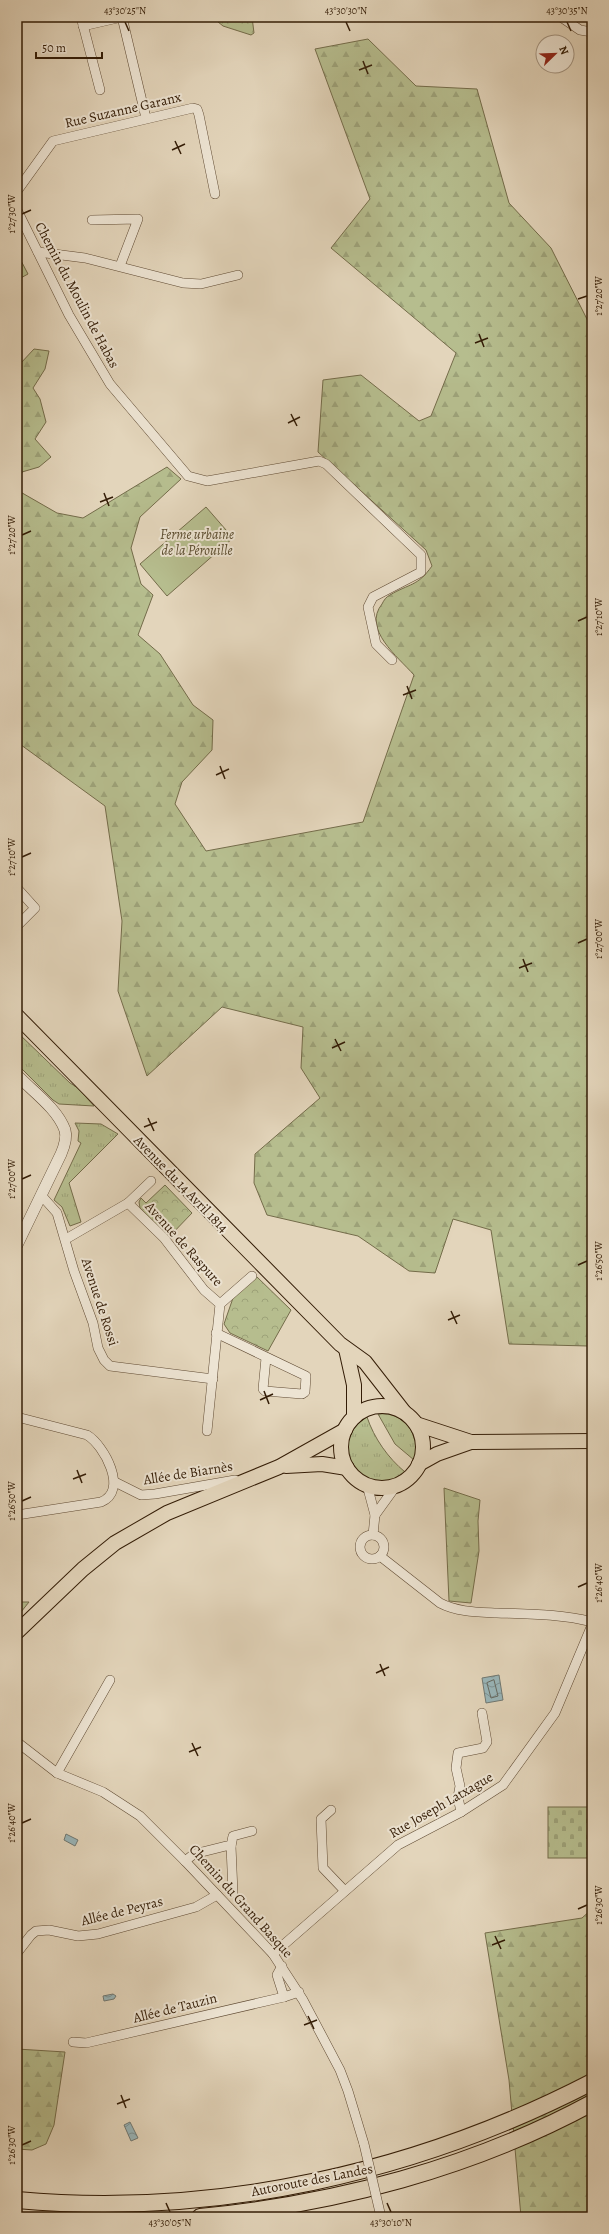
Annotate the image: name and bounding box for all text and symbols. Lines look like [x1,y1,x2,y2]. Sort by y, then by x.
text: 43°30'25"N [104,4,146,17]
text: 43°30'30"N [325,4,367,17]
text: 43°30'35"N [546,4,588,17]
scale bar [36,34,102,60]
north arrow [535,34,575,74]
text: 50 m [42,40,66,56]
text: N [555,44,572,57]
street label: Rue Suzanne Garanx [63,87,183,133]
text: 1°27'30"W [5,194,18,233]
street label: Chemin du Moulin de Habas [30,219,124,371]
text: 1°27'20"W [592,276,605,316]
text: 1°27'20"W [5,515,18,555]
park label: Ferme urbaine de la Pérouille [160,525,234,560]
text: 1°27'10"W [592,597,605,636]
text: 1°27'10"W [5,837,18,876]
text: 1°27'00"W [592,918,605,959]
street label: Avenue du 14 Avril 1814 [129,1130,232,1237]
text: 1°27'00"W [5,1158,18,1199]
street label: Avenue de Raspure [140,1197,227,1290]
text: 1°26'50"W [592,1241,605,1281]
street label: Avenue de Rossi [77,1255,123,1348]
street label: Allée de Biarnès [141,1457,234,1490]
text: 1°26'50"W [5,1481,18,1521]
text: 1°26'40"W [592,1562,605,1603]
street label: Rue Joseph Latxague [385,1767,497,1843]
text: 1°26'40"W [5,1802,18,1843]
street label: Chemin du Grand Basque [185,1840,297,1962]
text: 1°26'30"W [592,1885,605,1925]
street label: Allée de Peyras [78,1892,165,1931]
street label: Allée de Tauzin [130,1988,219,2028]
text: 1°26'30"W [5,2125,18,2165]
street label: Autoroute des Landes [249,2159,374,2201]
text: 43°30'05"N [149,2216,191,2229]
text: 43°30'10"N [370,2216,412,2229]

